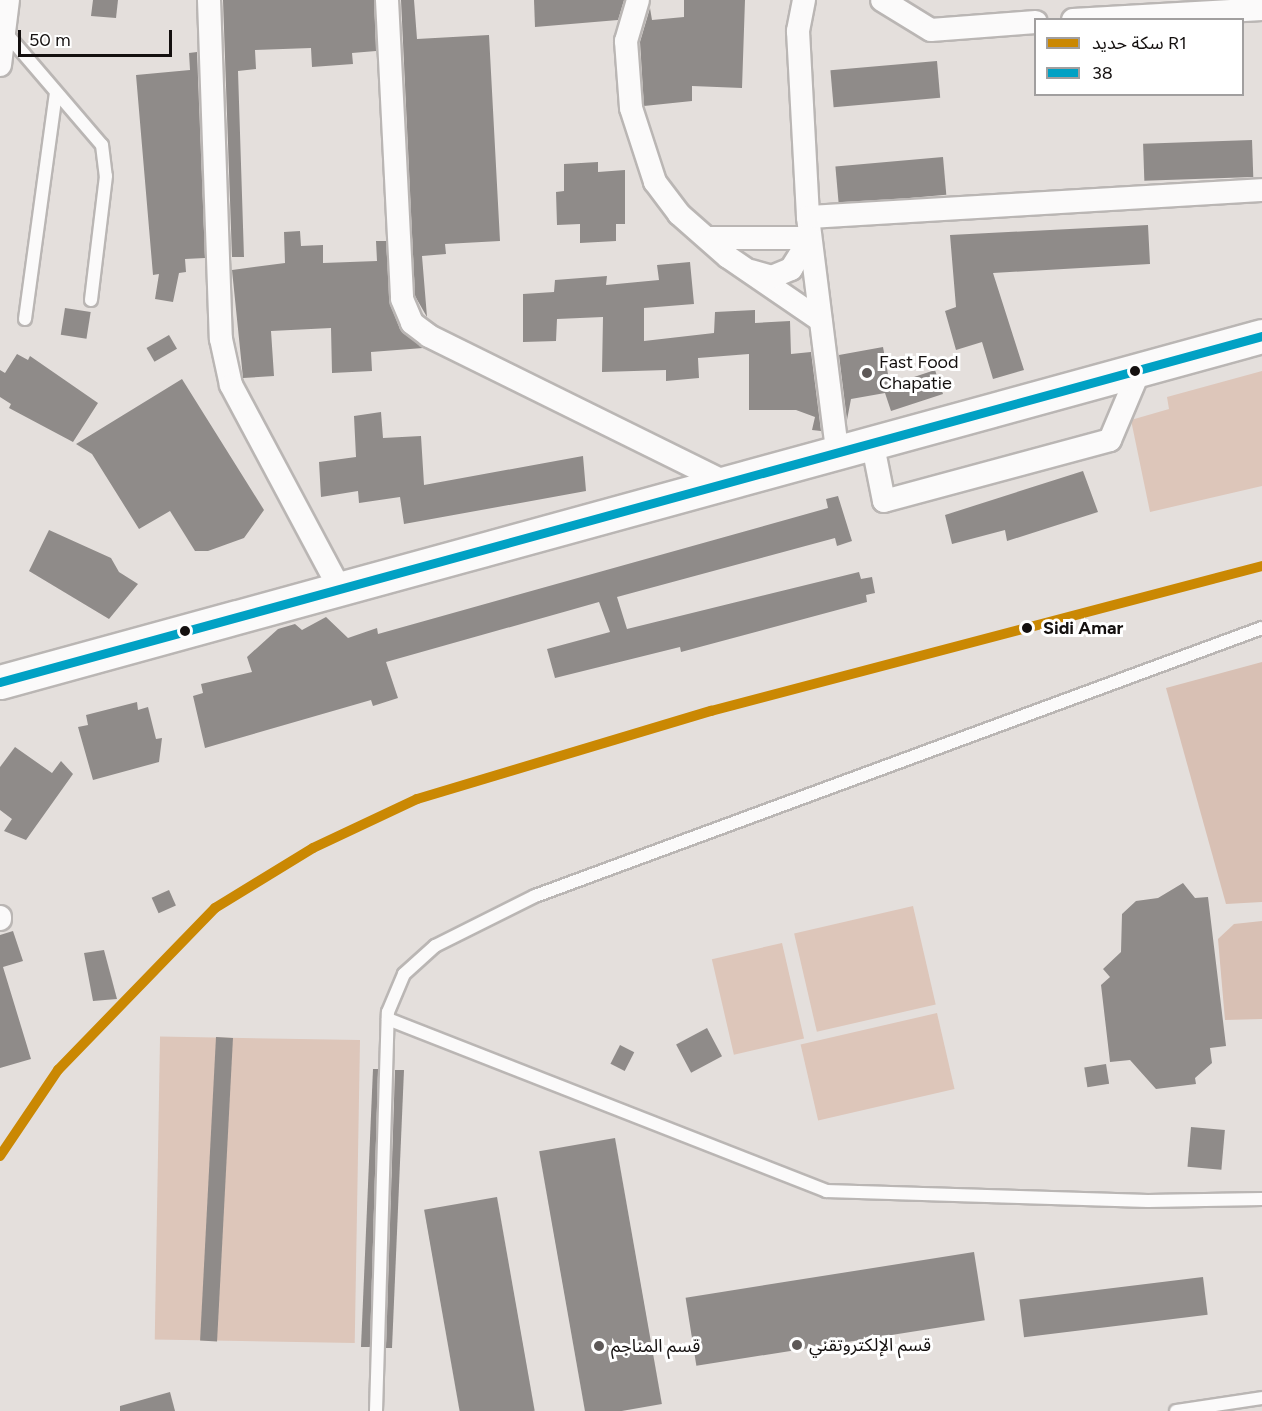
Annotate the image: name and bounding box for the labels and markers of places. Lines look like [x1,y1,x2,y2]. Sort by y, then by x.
place label: Fast Food Chapatie [879,352,959,394]
unlabelled marker [1129,365,1141,377]
marker: Fast Food Chapatie [860,366,874,380]
marker: Sidi Amar [1016,617,1038,639]
place label: Sidi Amar [1043,617,1123,639]
unlabelled marker [179,625,191,637]
place label: قسم الإلكتروتقني [809,1334,931,1356]
place label: قسم المناجم [611,1335,700,1357]
marker: قسم الإلكتروتقني [790,1338,804,1352]
marker: قسم المناجم [592,1339,606,1353]

